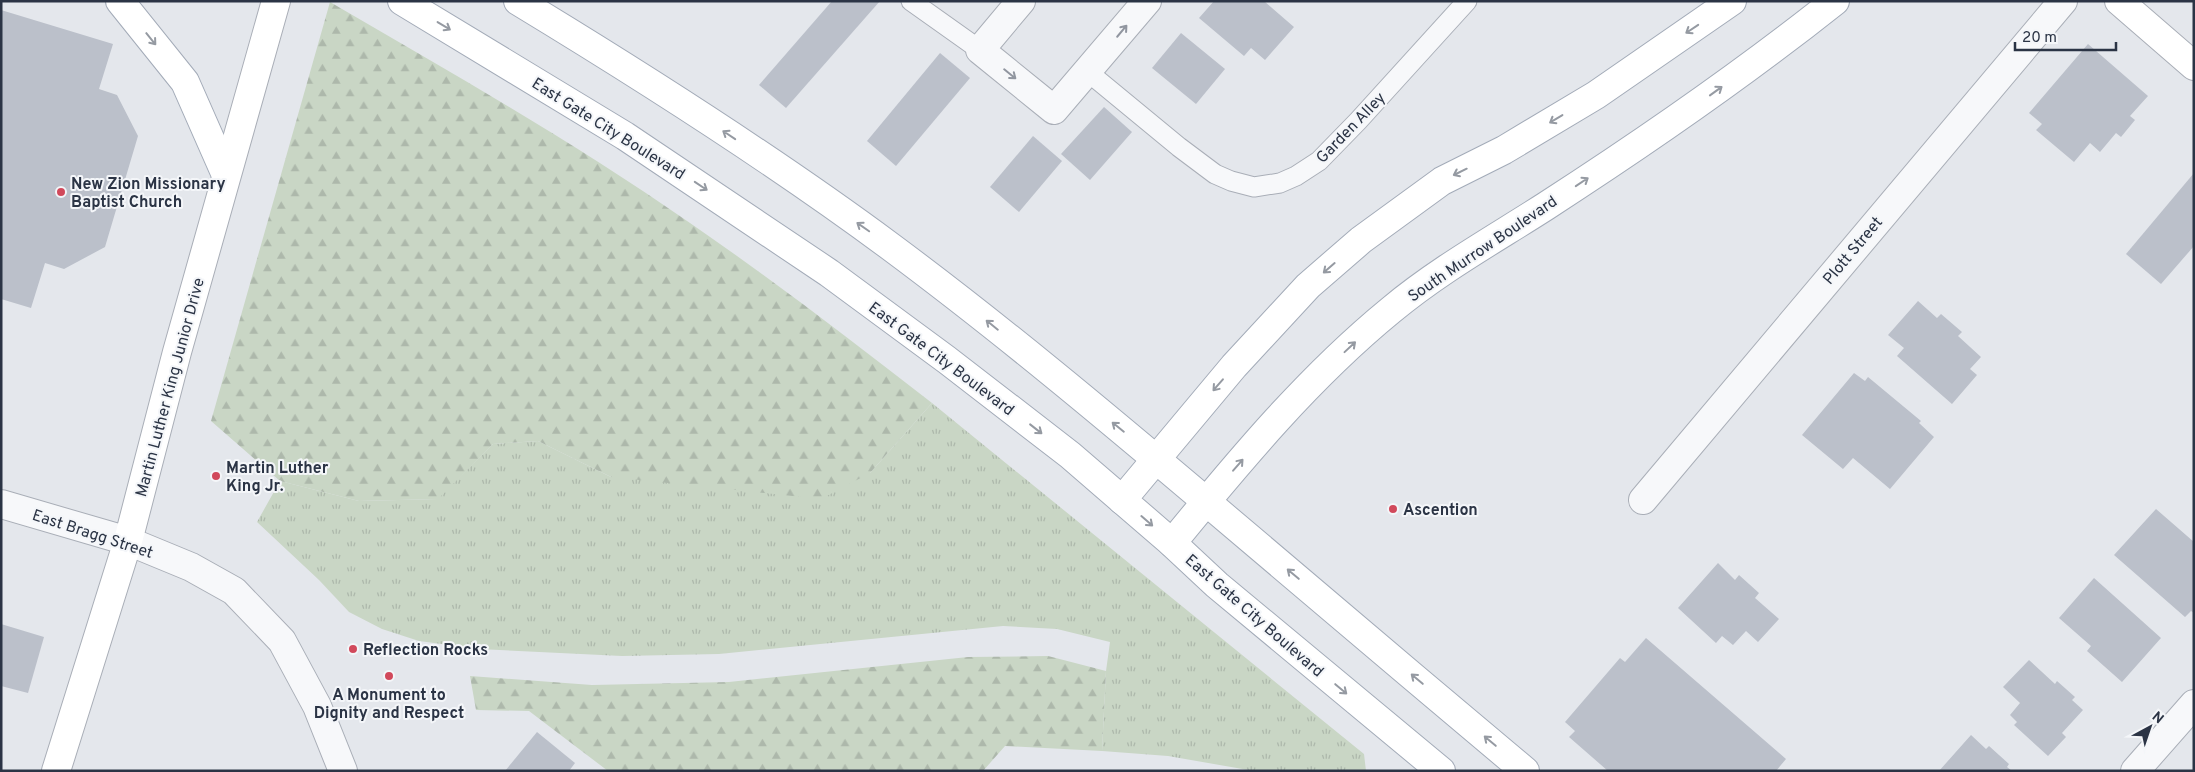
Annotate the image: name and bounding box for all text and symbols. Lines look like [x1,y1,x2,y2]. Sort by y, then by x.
scale bar [2015,20,2116,52]
one-way arrow [437,22,451,32]
one-way arrow [1685,24,1699,34]
one-way arrow [1117,25,1128,38]
text: 20 m [2022,29,2057,48]
one-way arrow [145,32,156,45]
one-way arrow [1003,68,1016,79]
street label: East Gate City Boulevard [527,74,688,185]
one-way arrow [1709,86,1723,96]
street label: Garden Alley [1313,89,1390,168]
one-way arrow [1550,114,1564,124]
one-way arrow [722,130,736,140]
one-way arrow [1453,168,1468,177]
place label: New Zion Missionary Baptist Church [71,175,226,213]
one-way arrow [1574,177,1588,187]
one-way arrow [694,181,708,191]
marker: New Zion Missionary Baptist Church [55,186,67,198]
street label: South Murrow Boulevard [1405,192,1562,307]
street label: Plott Street [1819,213,1888,289]
one-way arrow [856,222,870,232]
one-way arrow [1323,262,1336,273]
street label: Martin Luther King Junior Drive [132,276,210,499]
street label: East Gate City Boulevard [864,298,1018,421]
one-way arrow [986,319,999,330]
one-way arrow [1344,341,1357,353]
one-way arrow [1212,379,1223,392]
one-way arrow [1112,422,1125,433]
one-way arrow [1029,423,1042,434]
one-way arrow [1232,458,1244,471]
place label: Martin Luther King Jr. [226,459,329,497]
marker: Martin Luther King Jr. [210,470,222,482]
place label: Ascention [1403,501,1478,521]
marker: Ascention [1387,503,1399,515]
street label: East Bragg Street [29,506,155,564]
one-way arrow [1140,515,1153,527]
street label: East Gate City Boulevard [1180,551,1327,682]
one-way arrow [1286,569,1299,580]
place label: Reflection Rocks [363,641,488,661]
marker: Reflection Rocks [347,643,359,655]
marker: A Monument to Dignity and Respect [383,670,395,682]
one-way arrow [1411,674,1424,685]
one-way arrow [1334,683,1347,695]
place label: A Monument to Dignity and Respect [314,686,464,724]
north arrow [2125,702,2175,752]
text: N [2148,708,2167,728]
one-way arrow [1483,735,1496,746]

